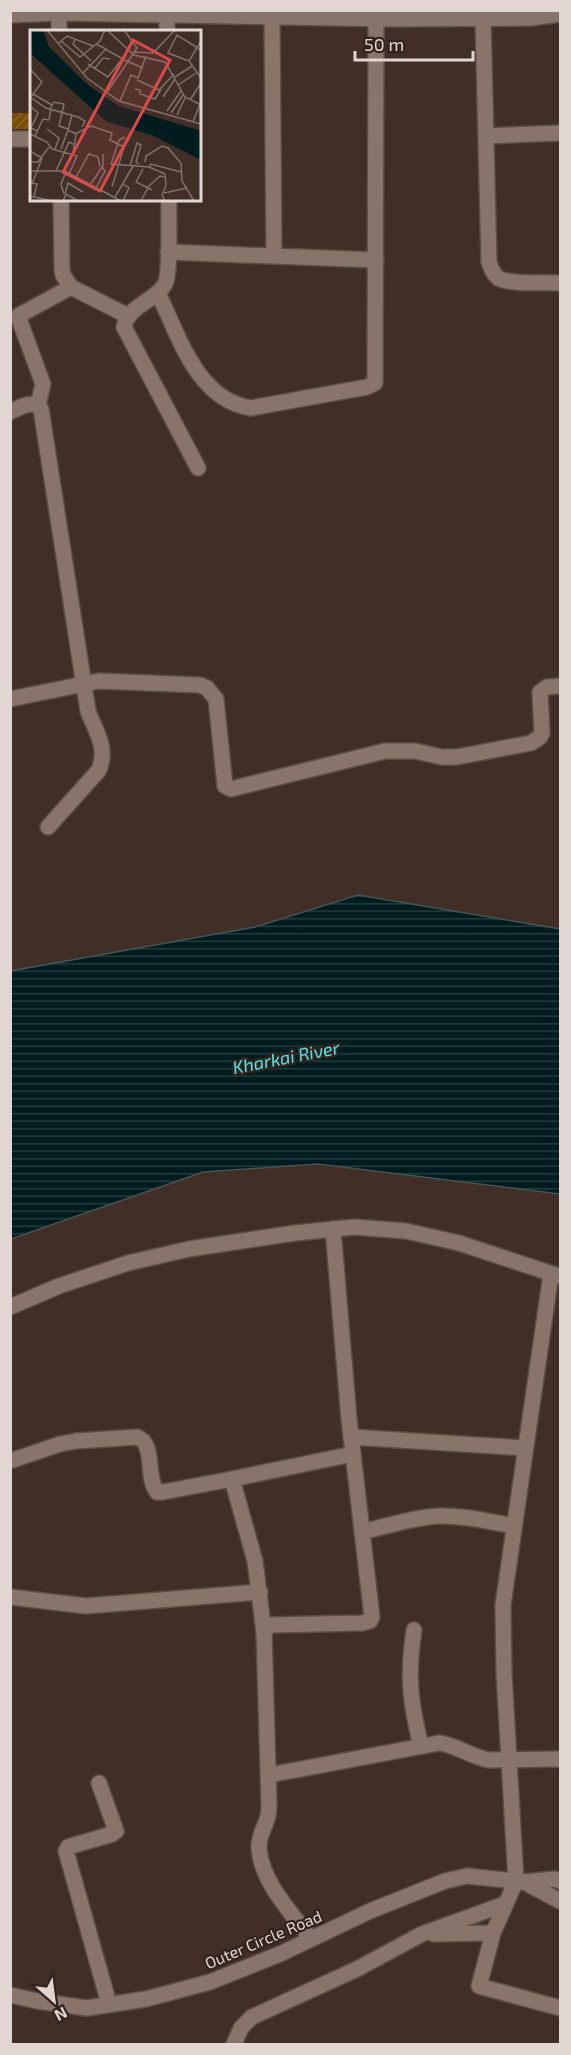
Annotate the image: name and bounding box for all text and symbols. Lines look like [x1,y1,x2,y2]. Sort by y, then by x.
scale bar [355,24,474,62]
inset map [30,30,201,201]
text: 50 m [364,33,404,55]
water label: Kharkai River [231,1036,342,1078]
street label: Outer Circle Road [202,1906,324,1972]
north arrow [24,1971,84,2031]
text: N [52,2004,71,2026]

